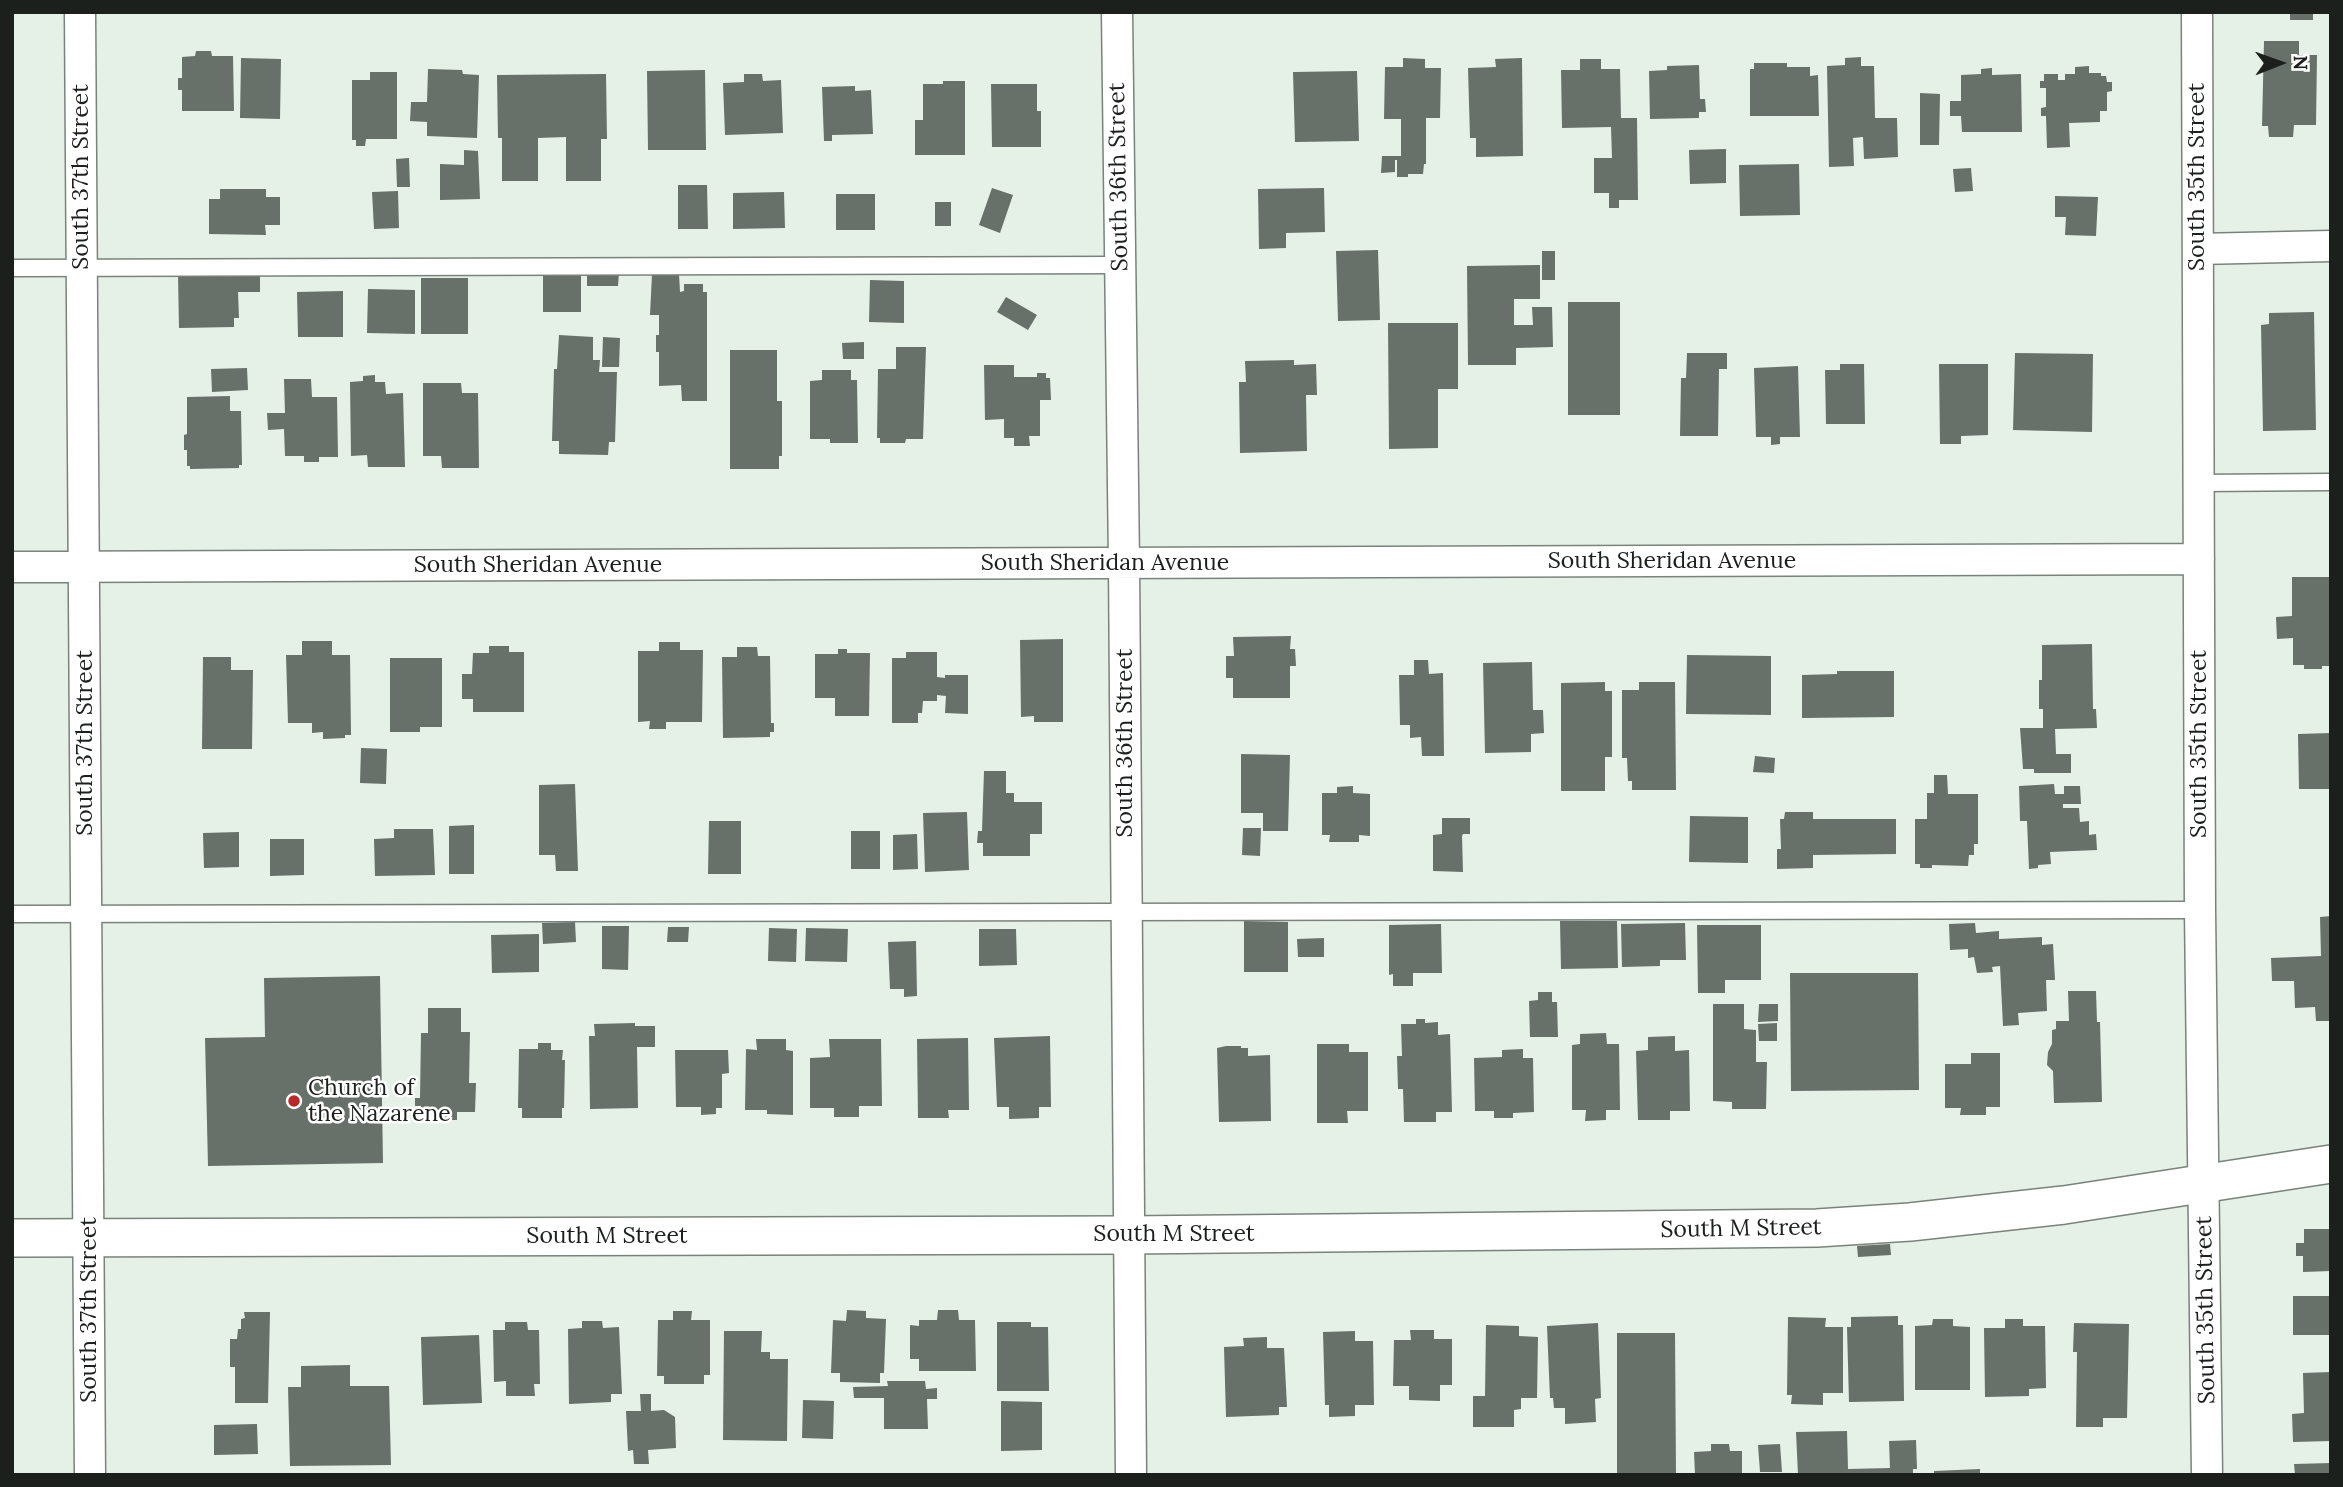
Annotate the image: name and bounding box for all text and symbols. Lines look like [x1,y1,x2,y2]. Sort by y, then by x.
north arrow [2245,28,2315,98]
text: N [2289,55,2313,70]
street label: South 36th Street [1104,82,1134,272]
street label: South 35th Street [2183,83,2211,271]
street label: South 37th Street [67,84,95,270]
street label: South Sheridan Avenue [1548,547,1796,575]
street label: South Sheridan Avenue [981,549,1229,577]
street label: South Sheridan Avenue [414,551,662,579]
street label: South 36th Street [1111,649,1139,837]
street label: South 37th Street [71,650,99,836]
street label: South 35th Street [2185,650,2213,838]
place label: Church of the Nazarene [308,1074,451,1128]
marker: Church of the Nazarene [286,1093,302,1109]
street label: South M Street [1660,1214,1822,1244]
street label: South 35th Street [2191,1216,2221,1404]
street label: South 37th Street [75,1217,103,1403]
street label: South M Street [1093,1220,1255,1248]
street label: South M Street [526,1222,688,1250]

